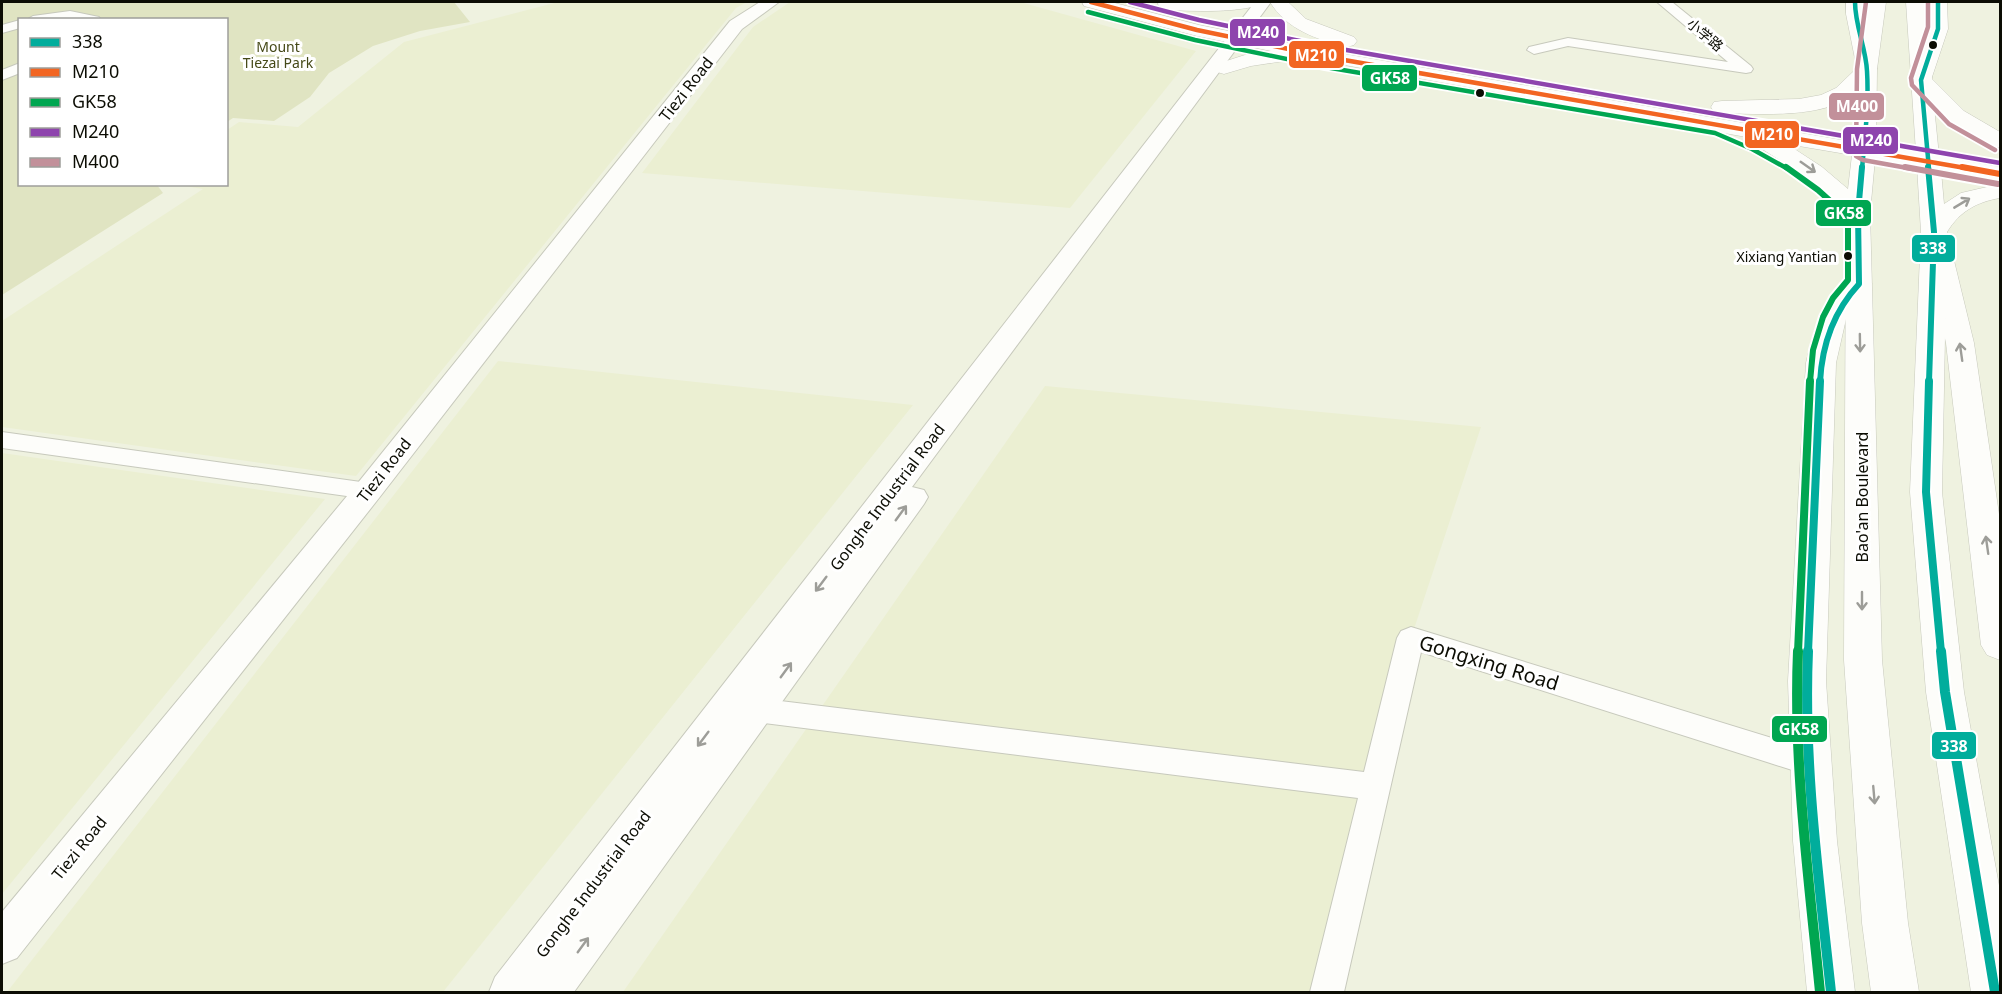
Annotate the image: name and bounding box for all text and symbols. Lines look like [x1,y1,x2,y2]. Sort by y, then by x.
street label: 小学路 [1683,14,1728,55]
legend [18,18,228,186]
line badge: M240 [1229,18,1286,47]
text: M240 [1237,21,1279,43]
text: 338 [72,29,103,53]
park label: Mount Tiezai Park [243,37,314,72]
unlabelled marker [1927,39,1939,51]
line badge: M210 [1288,40,1345,69]
text: M210 [1295,44,1337,66]
street label: Tiezi Road [654,52,718,126]
text: M210 [72,59,119,83]
line badge: GK58 [1361,64,1418,92]
text: GK58 [1370,67,1410,89]
unlabelled marker [1474,87,1486,99]
text: GK58 [72,89,117,113]
line badge: M400 [1828,92,1885,121]
text: M400 [1836,95,1878,117]
text: M240 [72,119,119,143]
line badge: M210 [1744,120,1800,149]
text: M210 [1751,123,1793,145]
line badge: M240 [1842,126,1899,155]
text: M240 [1850,129,1892,151]
text: M400 [72,149,119,173]
one-way arrow [1800,160,1816,173]
one-way arrow [1953,197,1970,209]
line badge: GK58 [1815,199,1872,227]
text: GK58 [1824,202,1864,224]
line badge: 338 [1911,234,1956,263]
text: 338 [1919,237,1947,259]
place label: Xixiang Yantian [1737,247,1837,266]
marker: Xixiang Yantian [1842,250,1854,262]
one-way arrow [1854,332,1866,352]
one-way arrow [1956,342,1967,362]
street label: Gonghe Industrial Road [824,419,950,575]
street label: Bao'an Boulevard [1851,432,1873,562]
street label: Tiezi Road [352,433,416,507]
one-way arrow [895,506,907,522]
one-way arrow [1982,536,1993,555]
one-way arrow [815,575,828,591]
one-way arrow [1856,590,1868,610]
street label: Gongxing Road [1416,628,1562,697]
one-way arrow [779,663,792,679]
line badge: GK58 [1771,715,1828,743]
text: GK58 [1779,718,1819,740]
one-way arrow [697,730,710,746]
line badge: 338 [1931,731,1977,760]
text: 338 [1940,735,1968,757]
one-way arrow [1869,785,1880,805]
street label: Gonghe Industrial Road [530,806,656,962]
street label: Tiezi Road [46,811,112,885]
one-way arrow [576,938,589,954]

